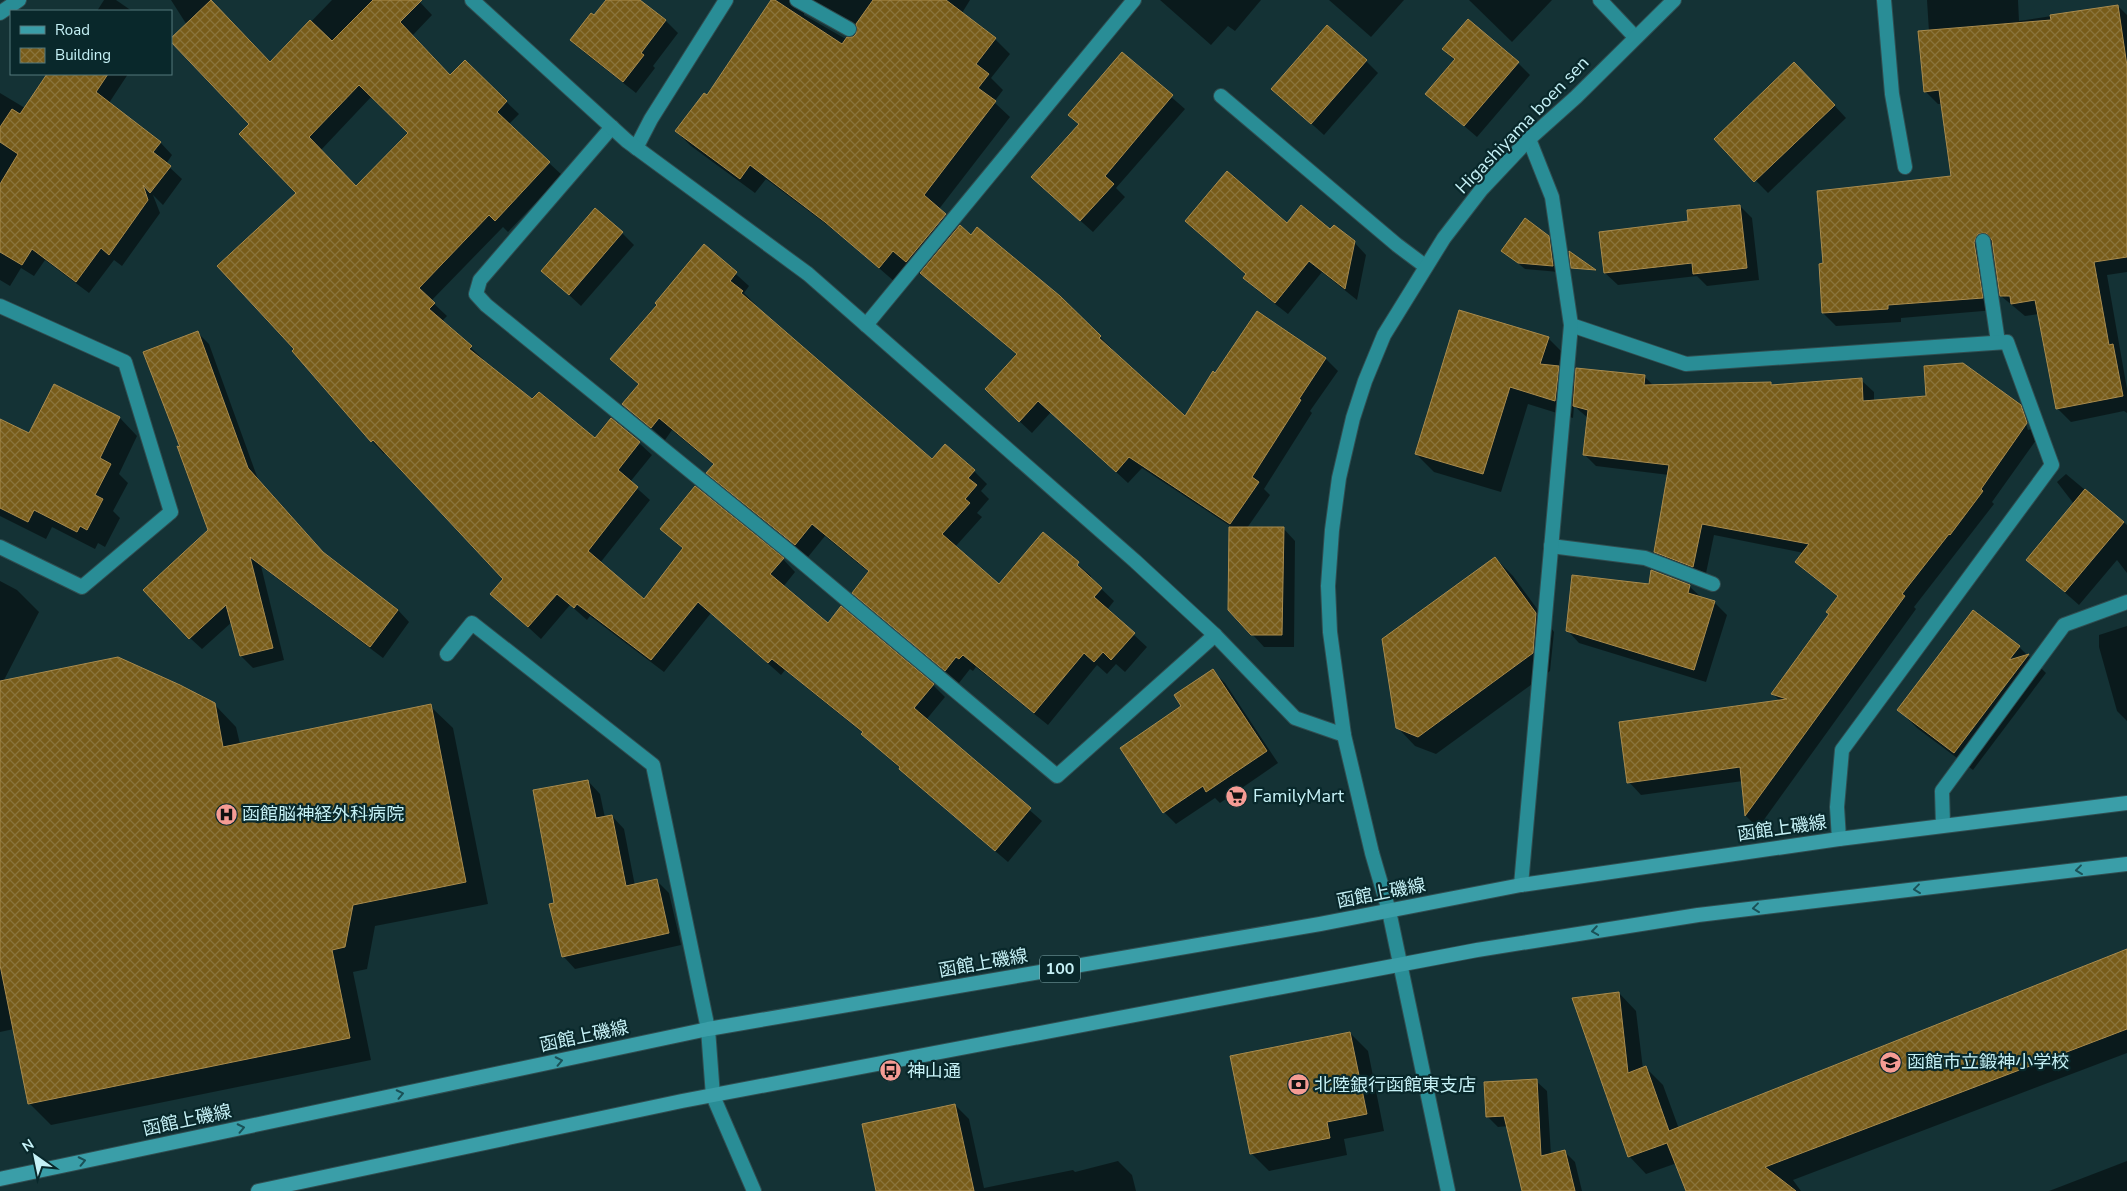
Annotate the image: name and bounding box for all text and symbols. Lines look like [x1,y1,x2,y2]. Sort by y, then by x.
legend [10,10,172,75]
text: Road [55,20,90,40]
text: Building [55,45,111,65]
street label: Higashiyama boen sen [1450,51,1594,199]
supermarket icon: FamilyMart [1225,784,1249,808]
place label: FamilyMart [1253,784,1345,808]
hospital icon: 函館脳神経外科病院 [214,802,238,826]
place label: 函館脳神経外科病院 [242,802,404,826]
street label: 函館上磯線 [1736,810,1828,846]
one-way arrow [2074,864,2082,875]
street label: 函館上磯線 [1335,873,1427,913]
one-way arrow [1913,883,1921,894]
one-way arrow [1752,902,1760,913]
one-way arrow [1591,926,1599,936]
street label: 函館上磯線 [937,943,1029,983]
road number: 100 [1040,956,1080,982]
street label: 函館上磯線 [537,1015,631,1057]
school or university icon: 函館市立鍛神小学校 [1879,1050,1903,1074]
place label: 函館市立鍛神小学校 [1907,1050,2069,1074]
one-way arrow [555,1056,563,1067]
bus stop icon: 神山通 [879,1059,903,1083]
place label: 神山通 [907,1059,961,1083]
bank icon: 北陸銀行函館東支店 [1286,1073,1310,1097]
place label: 北陸銀行函館東支店 [1314,1073,1476,1097]
one-way arrow [396,1090,404,1100]
street label: 函館上磯線 [140,1099,234,1141]
one-way arrow [237,1123,245,1134]
north arrow [10,1131,60,1181]
text: N [19,1135,38,1156]
one-way arrow [78,1157,86,1167]

